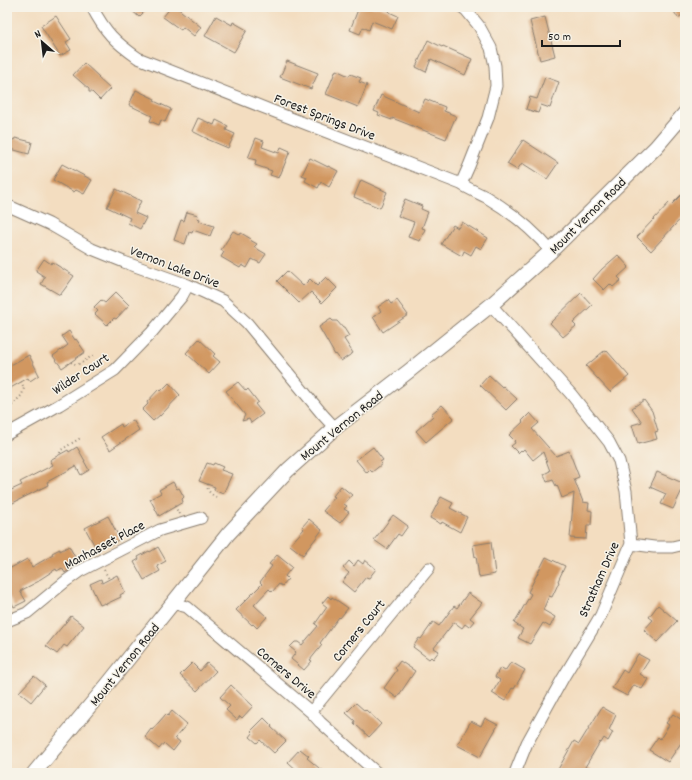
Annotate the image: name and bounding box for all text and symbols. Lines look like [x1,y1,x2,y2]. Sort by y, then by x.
north arrow [22,22,62,62]
scale bar [542,22,620,48]
text: N [32,26,45,43]
text: 50 m [548,29,571,46]
street label: Forest Springs Drive [271,89,378,146]
street label: Mount Vernon Road [545,173,632,260]
street label: Vernon Lake Drive [126,242,222,294]
street label: Wilder Court [49,349,114,401]
street label: Mount Vernon Road [296,387,388,466]
street label: Manhasset Place [61,516,149,575]
street label: Stratham Drive [574,539,625,621]
street label: Corners Court [328,596,391,667]
street label: Mount Vernon Road [86,619,165,711]
street label: Corners Drive [252,643,320,704]

